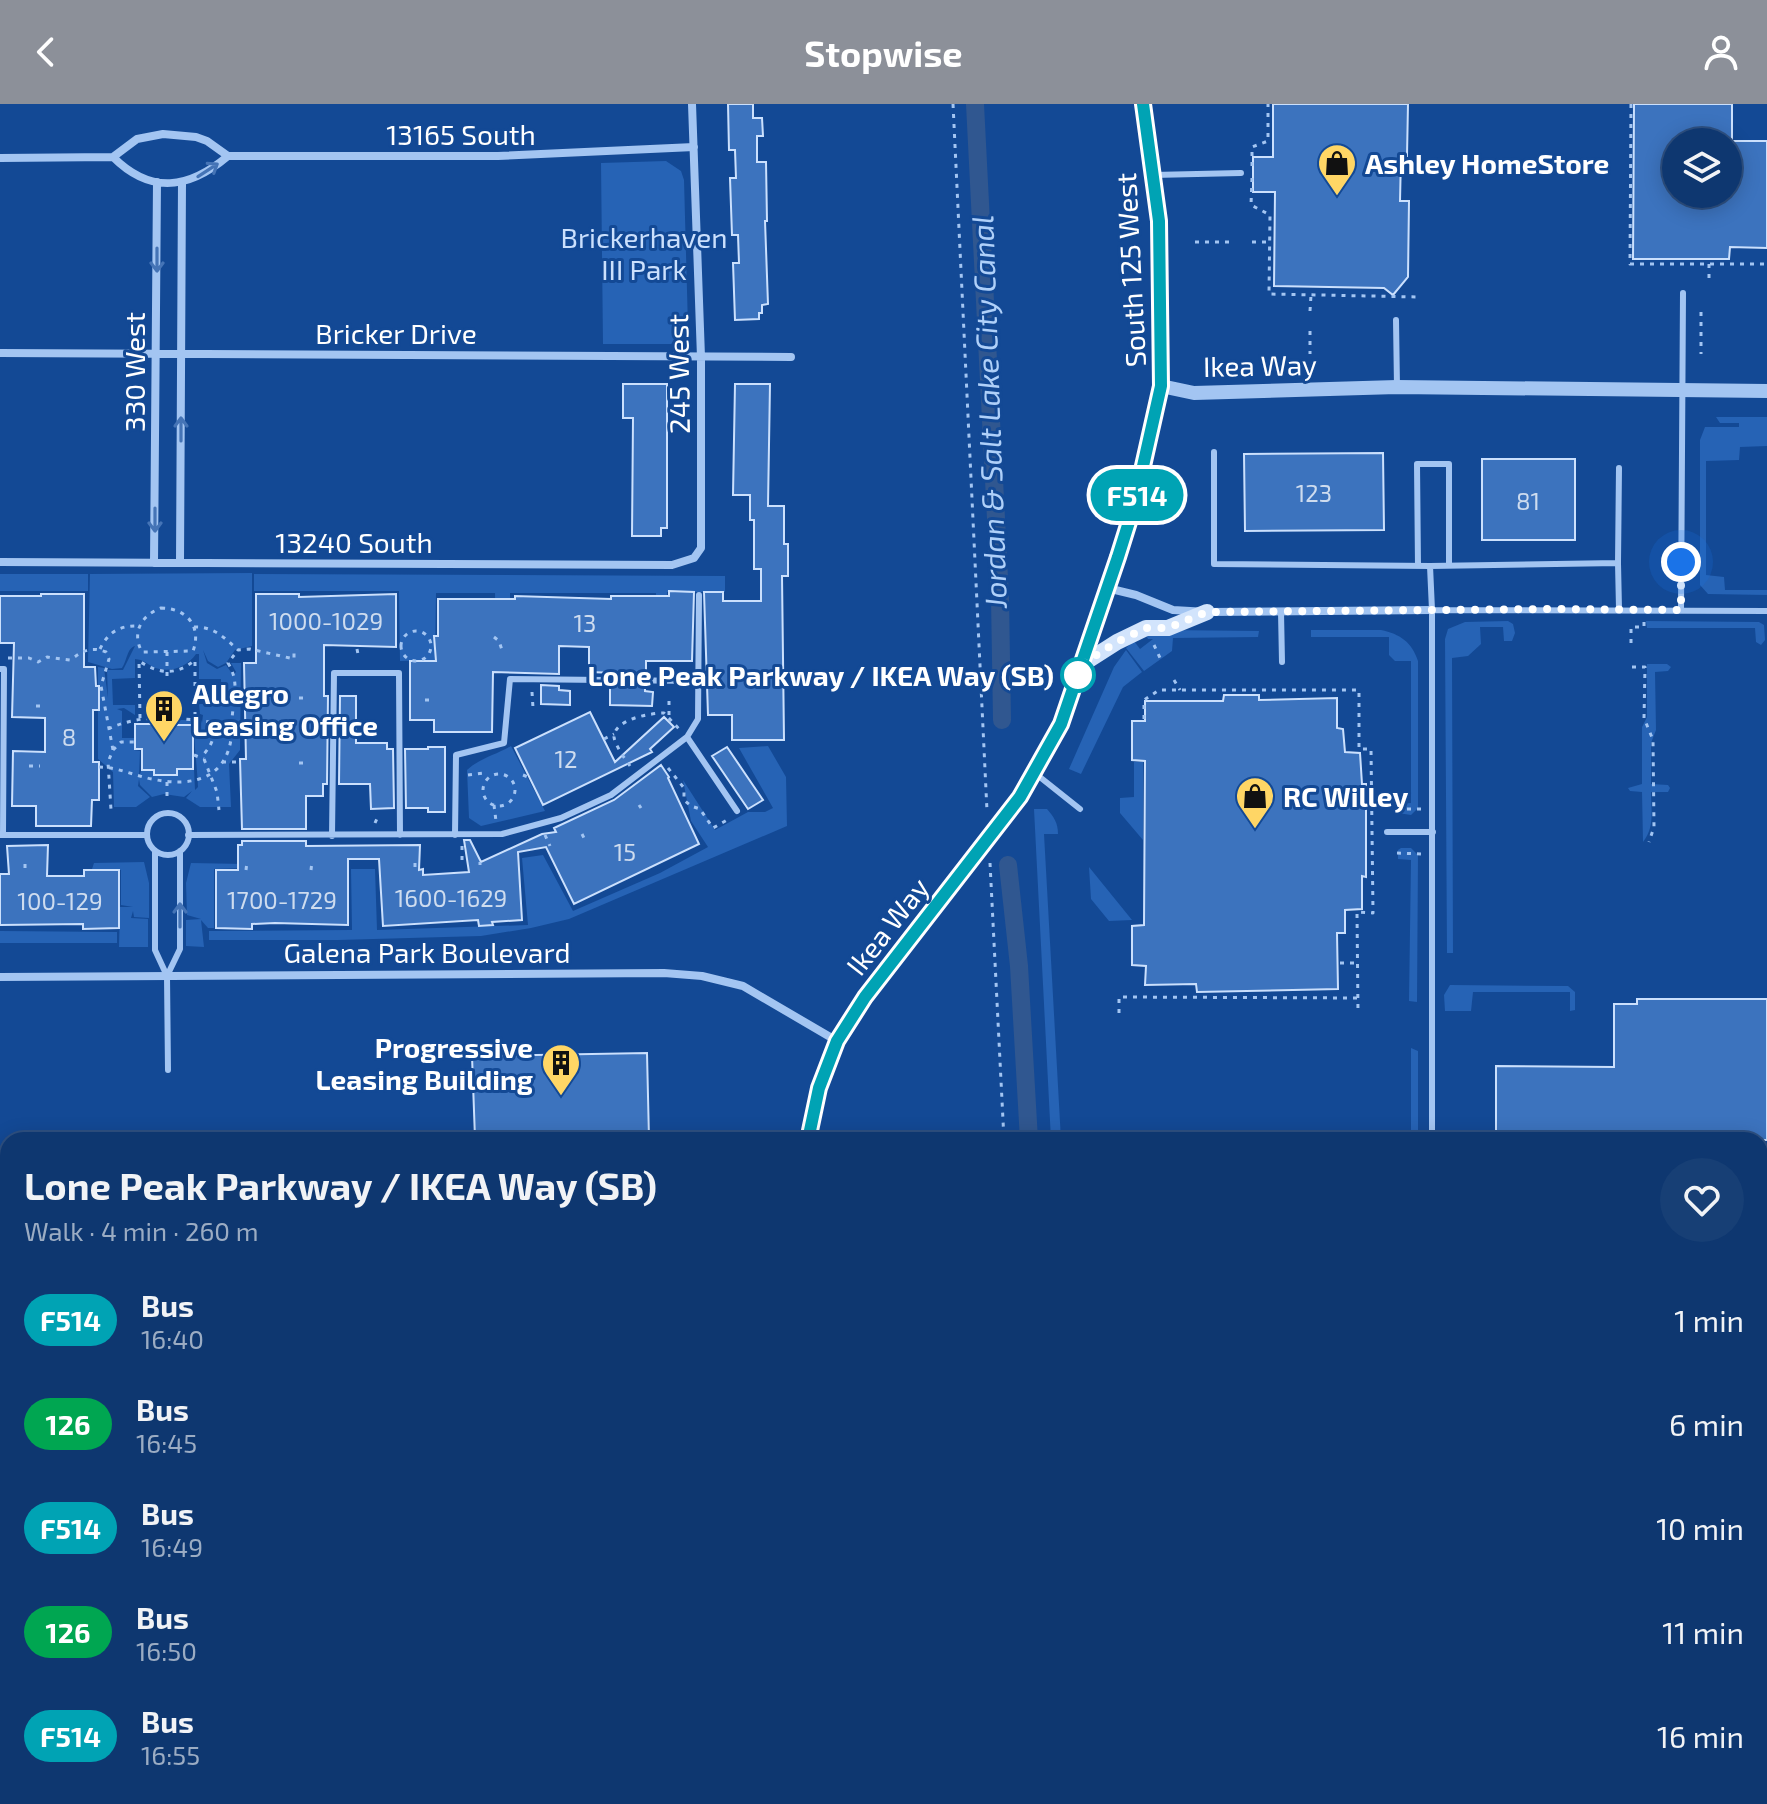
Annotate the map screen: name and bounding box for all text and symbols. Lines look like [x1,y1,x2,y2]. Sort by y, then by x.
icon: back [24,30,68,74]
icon: person [1699,30,1743,74]
text: Stopwise [804,31,963,74]
street label: 13165 South [386,117,536,151]
map controls [1662,128,1742,208]
button: layers [1662,128,1742,208]
shop icon: Ashley HomeStore [1316,142,1358,197]
place label: Ashley HomeStore [1365,146,1609,180]
one-way arrow [196,162,219,178]
street label: South 125 West [1108,172,1152,368]
water label: Jordan & Salt Lake City Canal [963,215,1014,610]
park label: Brickerhaven III Park [561,220,727,286]
one-way arrow [149,246,165,273]
street label: 330 West [117,312,151,432]
street label: 245 West [660,314,696,434]
street label: Bricker Drive [315,316,477,350]
street label: Ikea Way [1203,347,1317,383]
one-way arrow [173,416,189,443]
line badge: F514 [1081,469,1193,521]
text: F514 [1107,478,1167,512]
house number: 123 [1296,478,1332,507]
house number: 81 [1516,486,1540,515]
one-way arrow [147,506,163,533]
street label: 13240 South [275,525,433,559]
your location [1661,542,1701,582]
house number: 1000-1029 [269,606,383,635]
house number: 13 [574,608,596,637]
place label: Lone Peak Parkway / IKEA Way (SB) [588,658,1054,692]
marker: Lone Peak Parkway / IKEA Way (SB) [1061,658,1095,692]
place label: Allegro Leasing Office [192,676,378,742]
building icon: Allegro Leasing Office [143,688,185,743]
house number: 8 [62,722,76,751]
house number: 12 [554,744,578,773]
shop icon: RC Willey [1234,775,1276,830]
place label: RC Willey [1283,779,1408,813]
house number: 15 [614,837,636,866]
street label: Ikea Way [839,871,936,981]
house number: 1600-1629 [395,883,507,912]
house number: 1700-1729 [227,885,337,914]
house number: 100-129 [17,886,103,915]
one-way arrow [172,902,188,929]
street label: Galena Park Boulevard [284,935,570,969]
place label: Progressive Leasing Building [316,1030,533,1096]
building icon: Progressive Leasing Building [540,1042,582,1097]
button: heart [1660,1158,1744,1242]
text: Lone Peak Parkway / IKEA Way (SB) [24,1162,657,1208]
text: Walk · 4 min · 260 m [24,1215,259,1246]
text: Bus [141,1287,194,1323]
text: 1 min [1674,1302,1744,1338]
text: F514 [40,1303,101,1337]
text: 16:40 [141,1323,204,1354]
text: Bus [136,1391,189,1427]
text: 6 min [1669,1406,1744,1442]
text: 126 [46,1407,90,1441]
text: 16:45 [136,1427,197,1458]
text: Bus [141,1495,194,1531]
text: 10 min [1656,1510,1744,1546]
text: F514 [40,1511,101,1545]
text: 16:49 [141,1531,203,1562]
text: Bus [136,1599,189,1635]
text: 11 min [1662,1614,1744,1650]
text: 126 [46,1615,90,1649]
text: 16:50 [136,1635,197,1666]
text: Bus [141,1703,194,1739]
text: 16 min [1657,1718,1744,1754]
text: F514 [40,1719,101,1753]
text: 16:55 [141,1739,200,1770]

